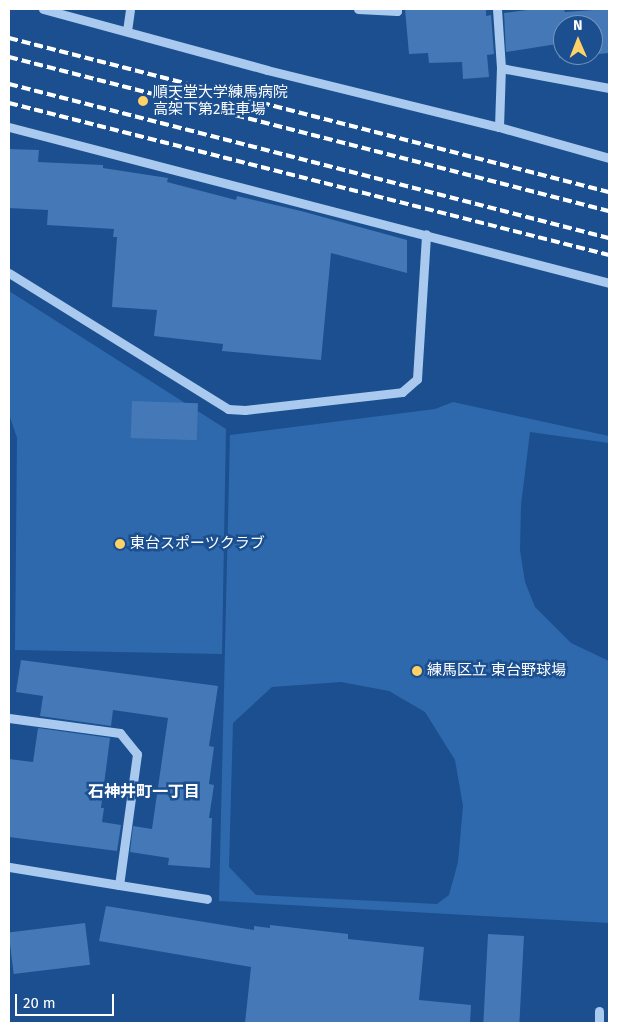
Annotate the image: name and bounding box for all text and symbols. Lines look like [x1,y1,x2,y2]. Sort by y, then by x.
north arrow [553,15,603,65]
text: N [573,17,583,34]
place label: 順天堂大学練馬病院 高架下第2駐車場 [153,83,288,118]
marker: 順天堂大学練馬病院 高架下第2駐車場 [137,95,149,107]
place label: 東台スポーツクラブ [130,535,265,553]
marker: 東台スポーツクラブ [114,538,126,550]
place label: 練馬区立 東台野球場 [427,662,566,680]
marker: 練馬区立 東台野球場 [411,665,423,677]
district label: 石神井町一丁目 [88,782,200,802]
scale bar [18,984,116,1016]
text: 20 m [23,994,56,1012]

